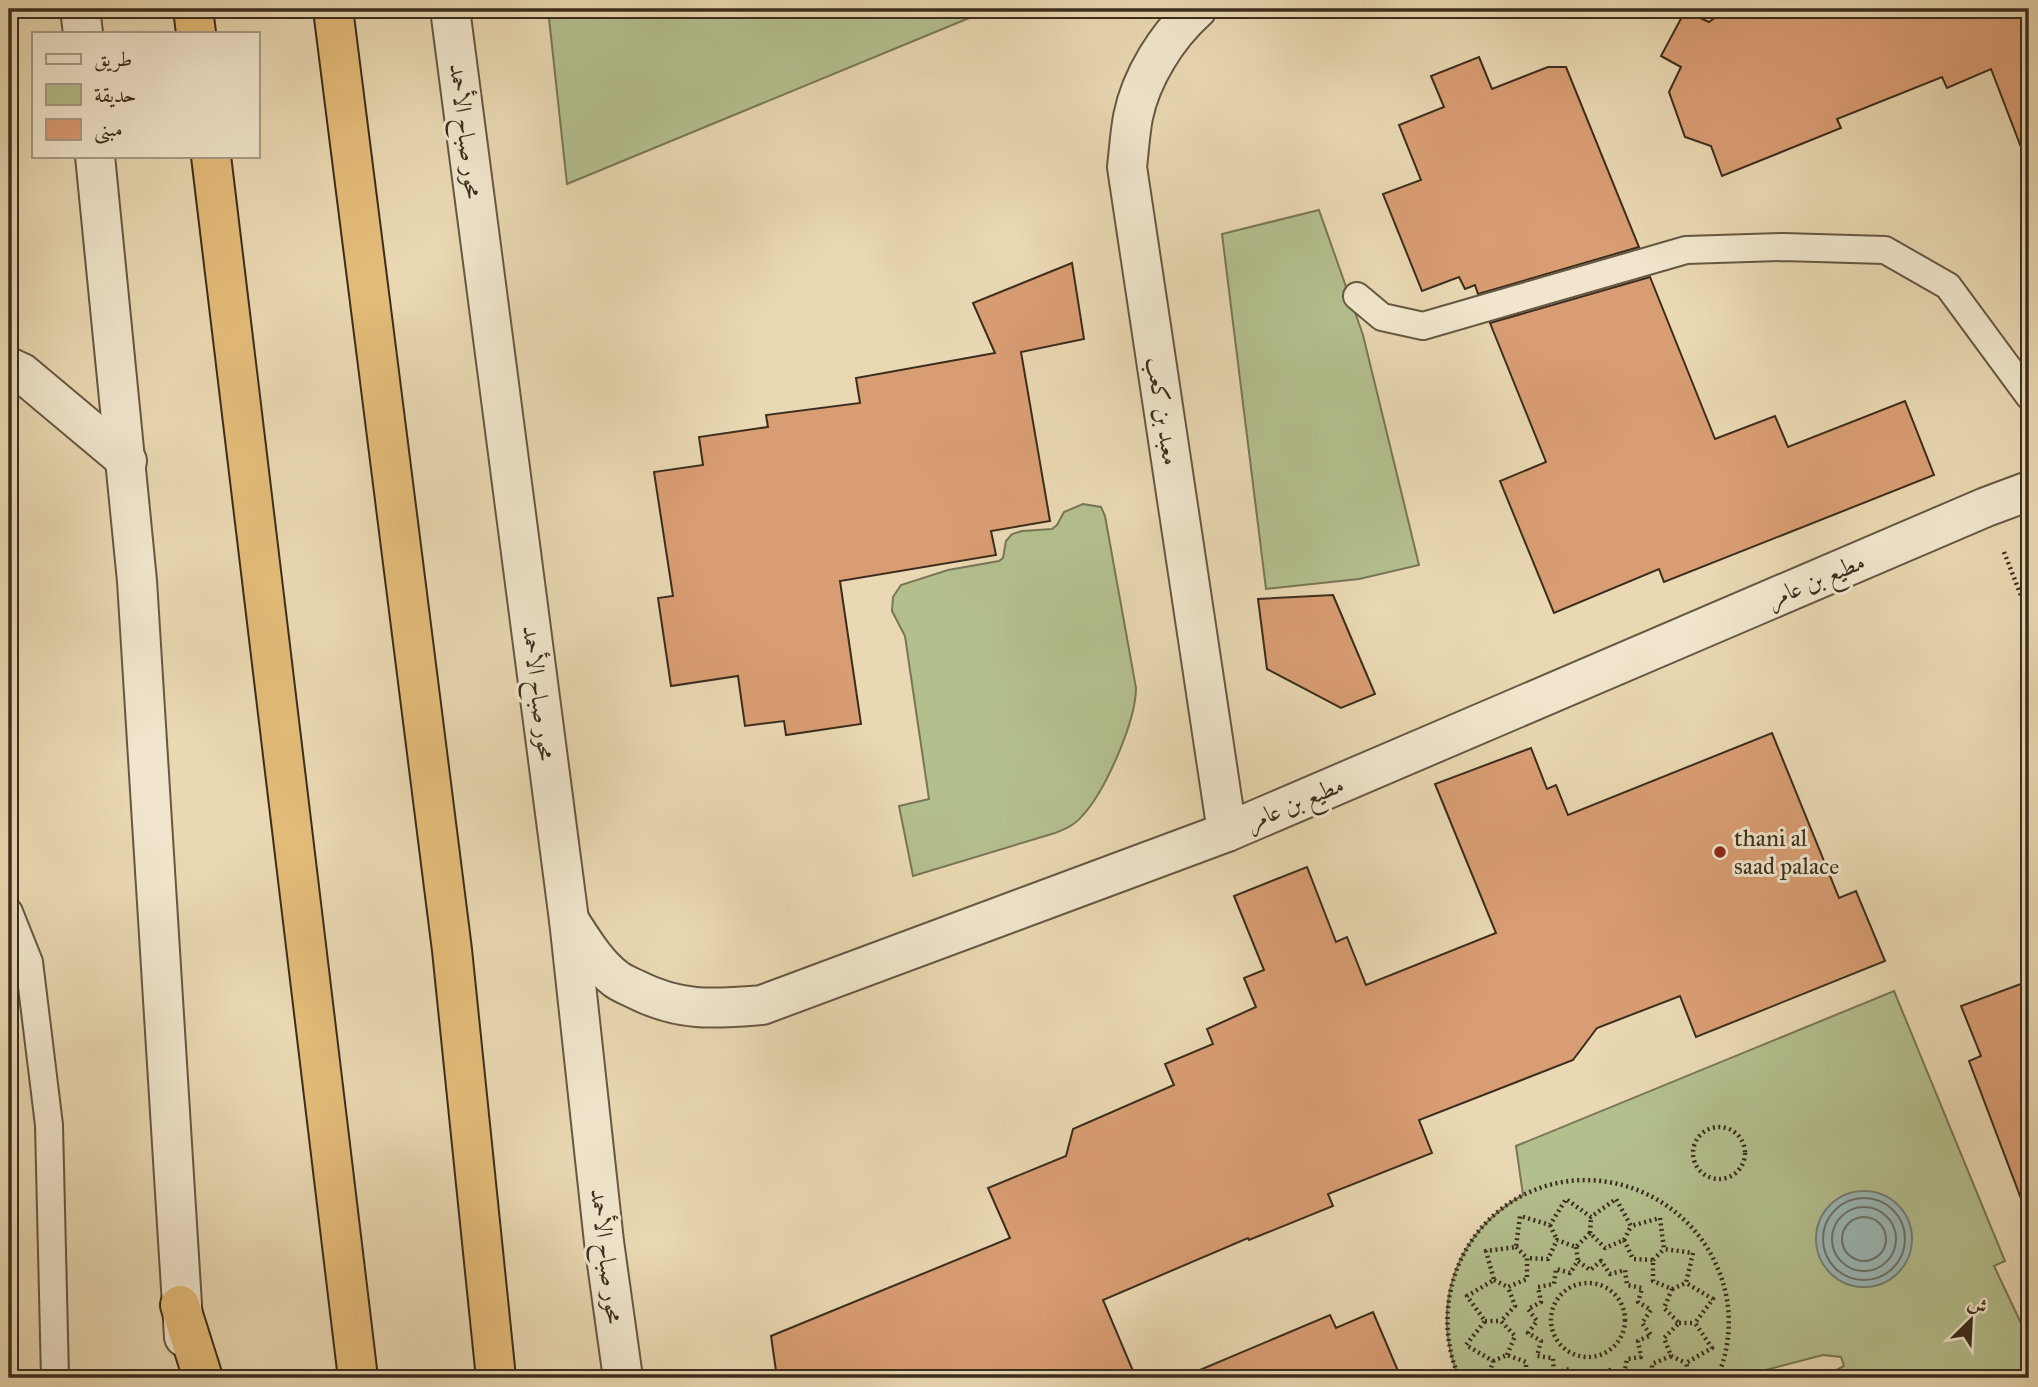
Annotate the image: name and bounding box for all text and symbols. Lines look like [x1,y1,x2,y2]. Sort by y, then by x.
legend [32,32,259,158]
text: طريق [94,46,132,72]
street label: محور صباح الأحمد [437,61,490,202]
text: حديقة [94,82,137,108]
text: مبنى [94,116,123,144]
street label: معبد بن كعب [1139,355,1186,468]
street label: مطيع بن عامر [1763,546,1872,620]
street label: محور صباح الأحمد [510,623,563,764]
street label: مطيع بن عامر [1242,769,1351,843]
place label: thani al saad palace [1734,823,1839,881]
marker: thani al saad palace [1712,844,1728,860]
street label: محور صباح الأحمد [578,1186,631,1327]
north arrow [1937,1286,2007,1356]
text: ش [1964,1291,1991,1319]

